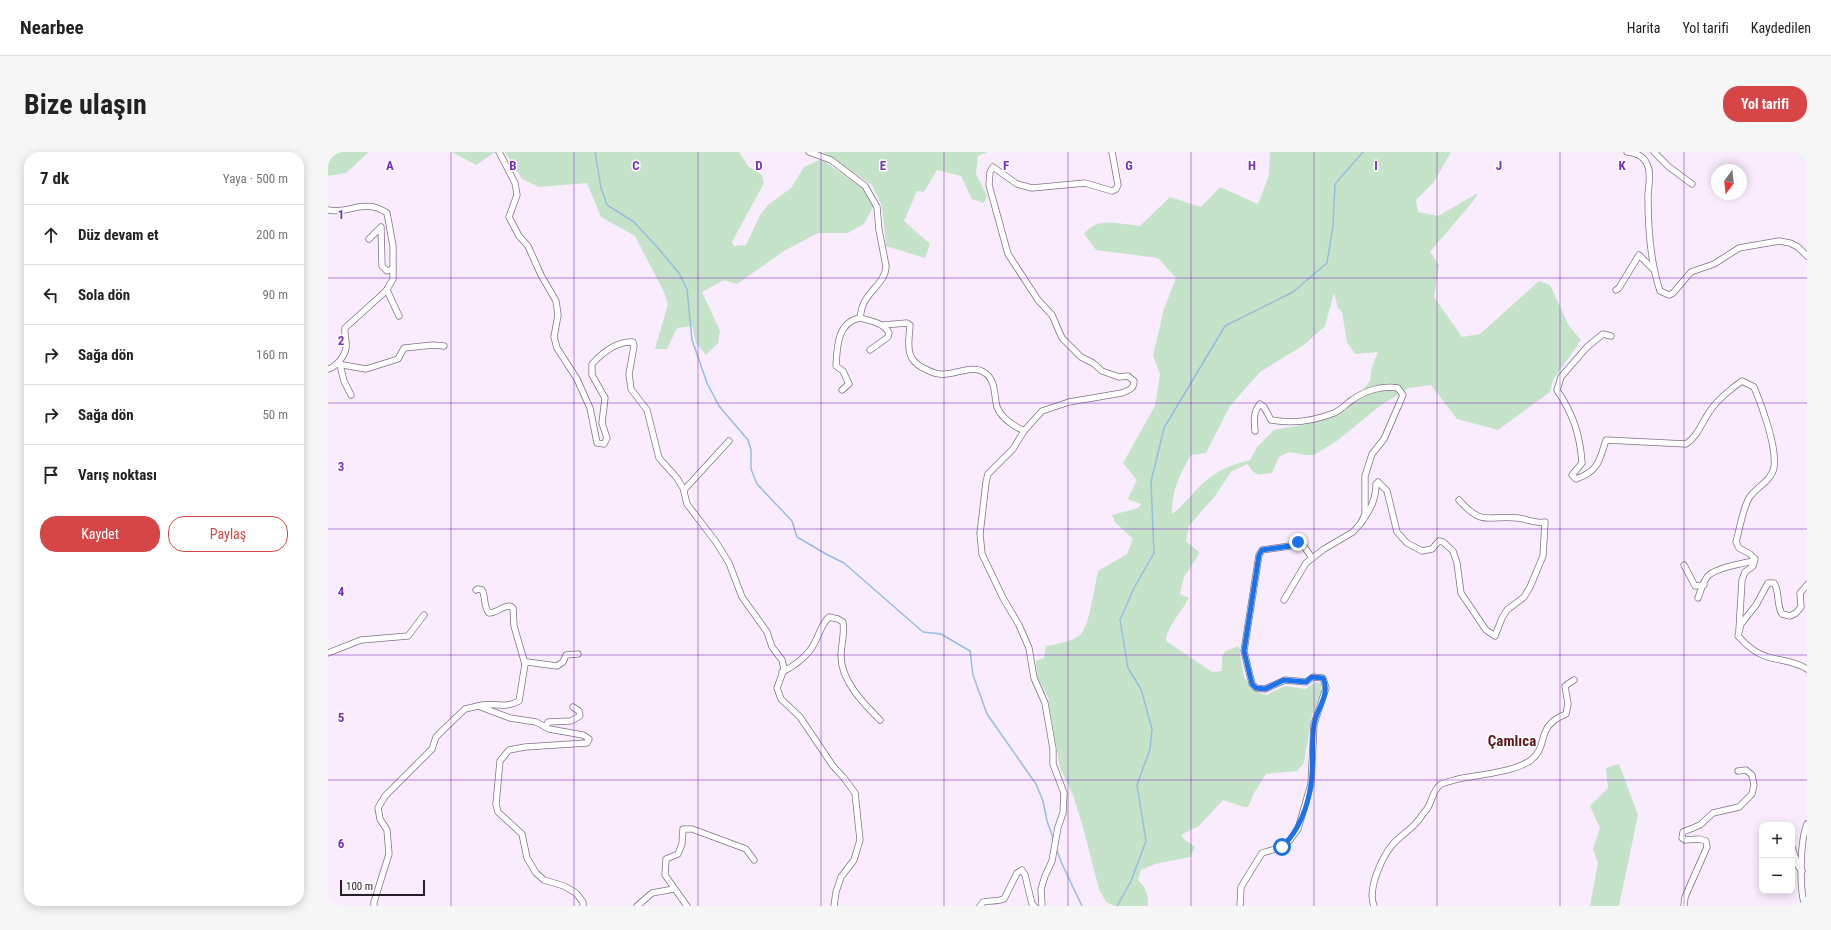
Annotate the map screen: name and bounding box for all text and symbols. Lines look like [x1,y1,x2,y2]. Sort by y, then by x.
text: Nearbee [20,16,84,39]
text: Harita [1627,20,1660,36]
text: Yol tarifi [1682,20,1729,36]
text: Kaydedilen [1751,20,1811,36]
button: Yol tarifi [1723,86,1807,122]
text: Bize ulaşın [24,88,147,121]
text: A [386,158,394,173]
text: B [509,158,517,173]
text: C [632,158,640,173]
text: D [755,158,763,173]
text: E [880,158,887,173]
text: F [1003,158,1009,173]
text: G [1125,158,1133,173]
text: H [1248,158,1256,173]
text: I [1374,158,1378,173]
text: J [1496,158,1502,173]
text: K [1618,158,1626,173]
north arrow [1711,164,1747,200]
text: 7 dk [40,168,69,188]
text: Yaya · 500 m [223,171,288,186]
text: 1 [338,207,344,222]
icon: ahead [40,224,62,246]
text: Düz devam et [78,226,159,244]
text: 200 m [256,227,288,242]
icon: left [40,284,62,306]
text: Sola dön [78,286,130,304]
text: 90 m [262,287,288,302]
text: 2 [338,333,345,348]
icon: right [40,344,62,366]
text: Sağa dön [78,346,134,364]
text: 160 m [256,347,288,362]
icon: right [40,404,62,426]
text: Sağa dön [78,406,134,424]
text: 50 m [262,407,288,422]
text: 3 [338,459,344,474]
icon: arrive [40,464,62,486]
text: Varış noktası [78,466,157,484]
button: Kaydet [40,516,160,552]
button: Paylaş [168,516,288,552]
route end [1289,533,1307,551]
text: 4 [338,584,345,599]
text: 5 [338,710,345,725]
district label: Çamlıca [1488,732,1536,750]
map controls [1759,822,1795,894]
button: + [1759,822,1795,858]
text: 6 [338,836,345,851]
route start [1273,838,1291,856]
button: − [1759,858,1795,894]
scale bar [340,878,425,897]
text: 100 m [346,880,373,893]

